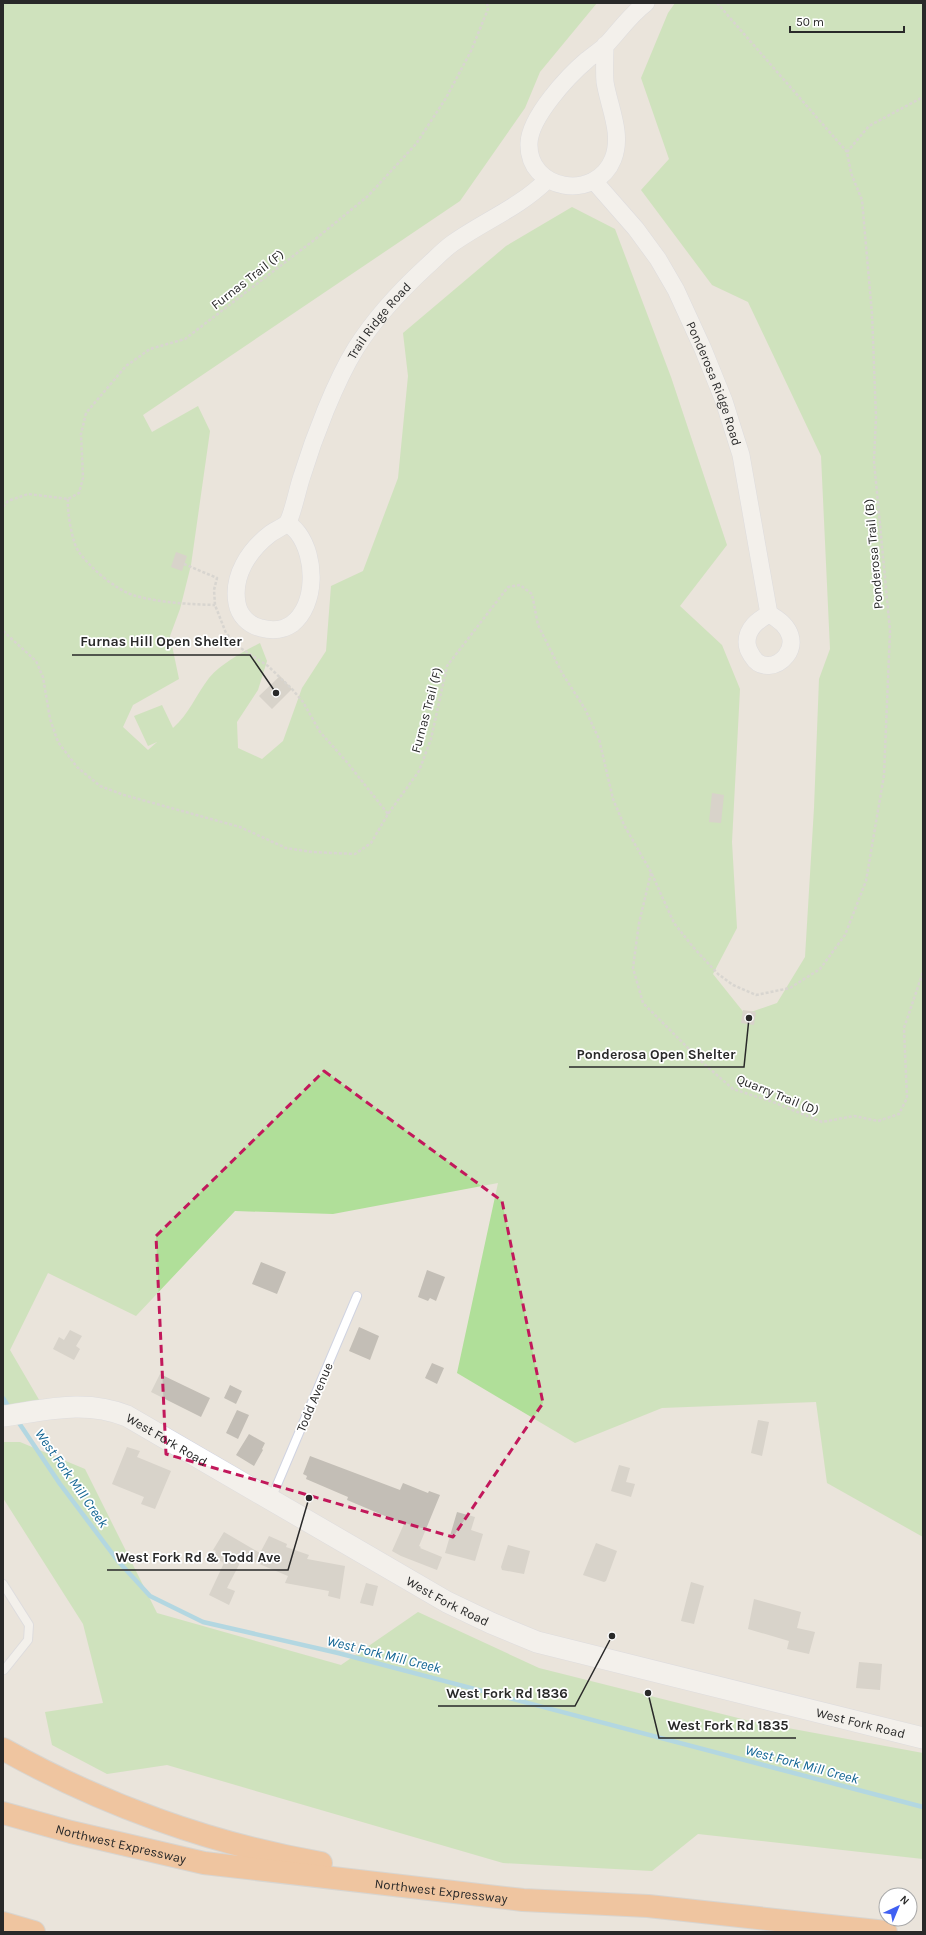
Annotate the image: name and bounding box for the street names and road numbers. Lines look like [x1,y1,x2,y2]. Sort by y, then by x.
street label: Furnas Trail (F) [208,246,287,312]
street label: Trail Ridge Road [344,279,414,362]
street label: Ponderosa Ridge Road [683,319,745,448]
street label: Ponderosa Trail (B) [861,498,886,610]
street label: Furnas Trail (F) [408,666,445,755]
street label: Quarry Trail (D) [734,1071,821,1118]
street label: Todd Avenue [293,1360,336,1434]
street label: West Fork Road [123,1410,210,1469]
street label: West Fork Road [404,1573,491,1629]
street label: West Fork Road [814,1705,907,1741]
street label: Northwest Expressway [54,1821,188,1867]
street label: Northwest Expressway [374,1876,508,1906]

